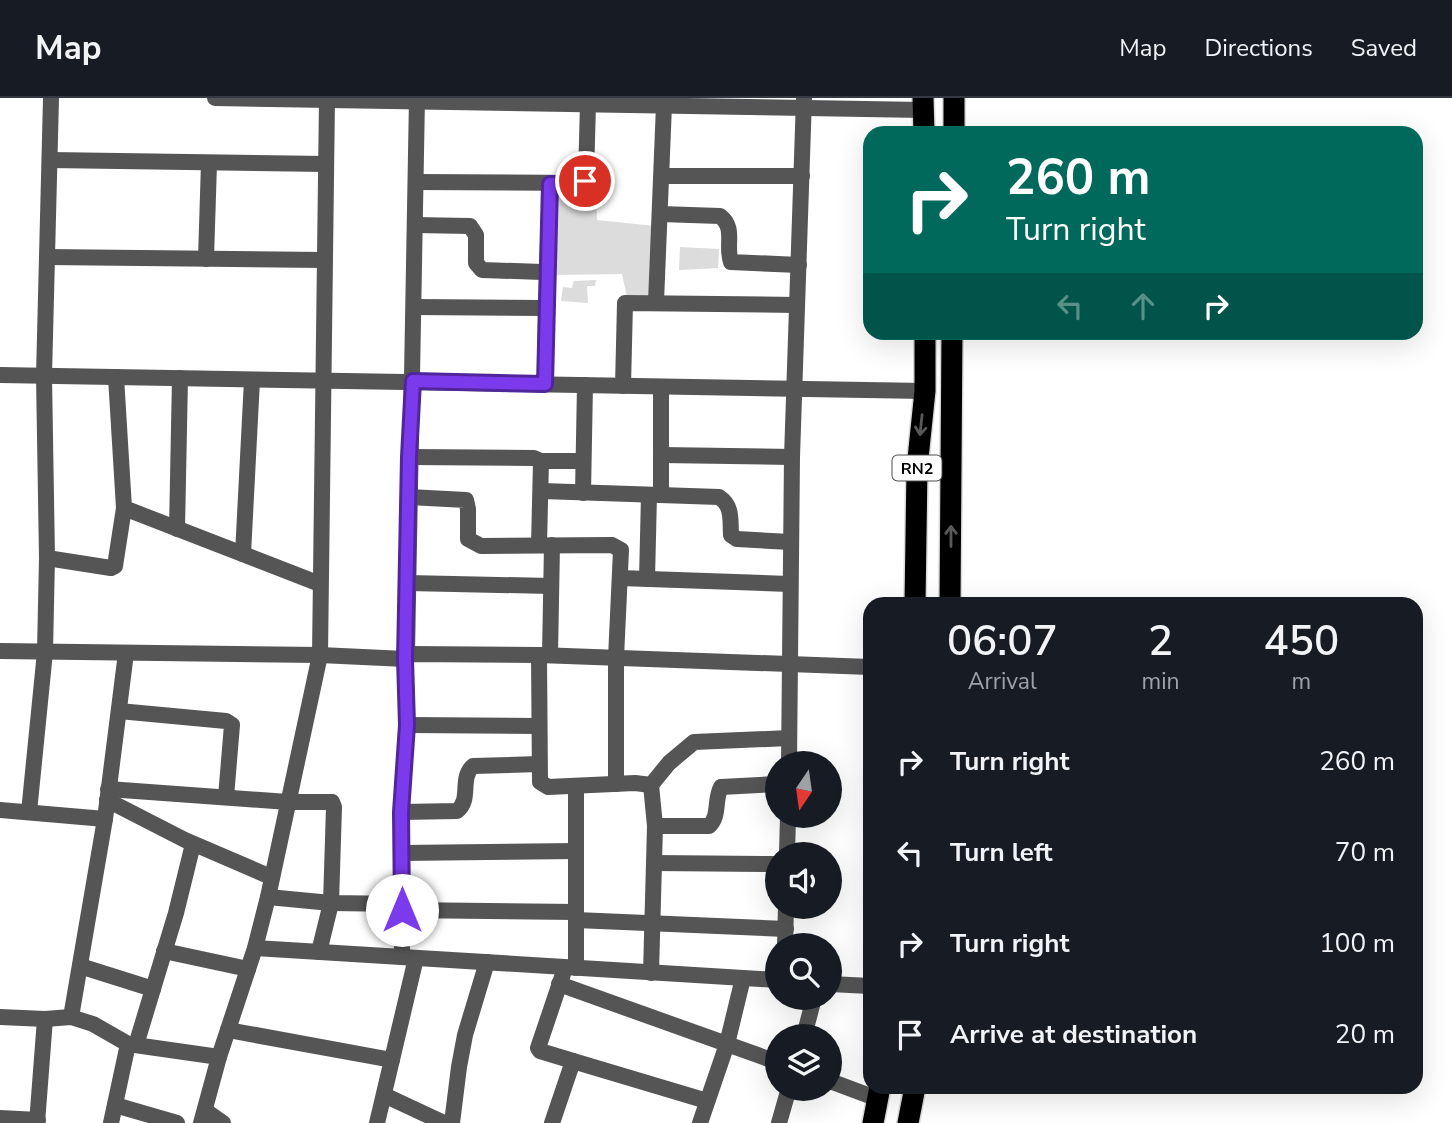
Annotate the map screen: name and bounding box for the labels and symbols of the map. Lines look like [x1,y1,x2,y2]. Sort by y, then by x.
pin [555,151,615,211]
one-way arrow [915,413,928,436]
road number: RN2 [892,456,942,480]
one-way arrow [944,524,957,547]
north arrow [765,751,842,828]
position arrow [365,873,439,947]

